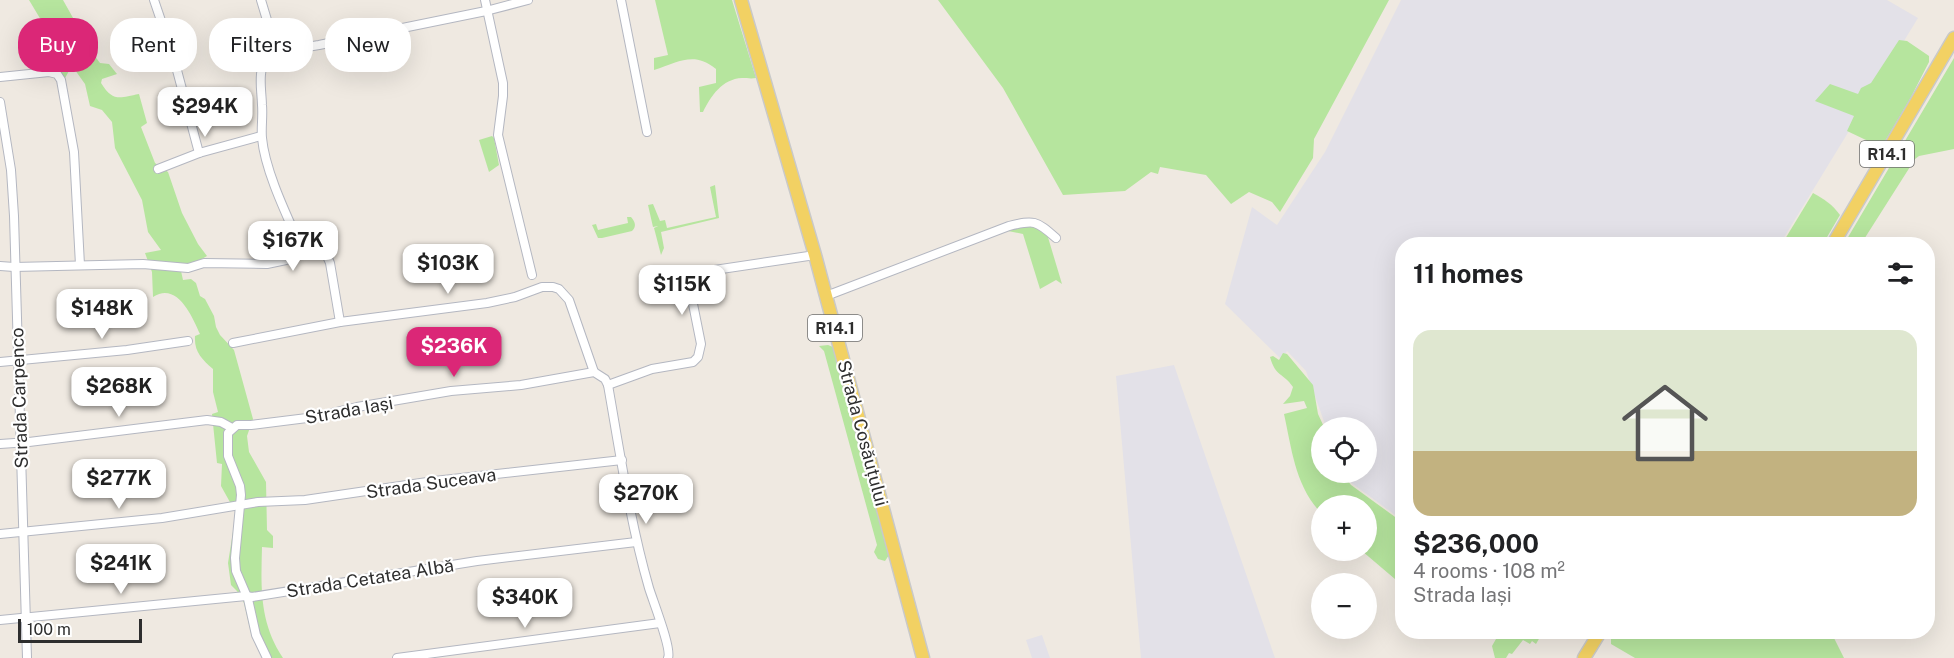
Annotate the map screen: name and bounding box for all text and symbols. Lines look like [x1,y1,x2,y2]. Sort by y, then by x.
chip: Buy [18,18,98,72]
chip: Rent [110,18,197,72]
chip: Filters [209,18,313,72]
chip: New [325,18,411,72]
pin: $294K [163,87,247,138]
text: $294K [172,94,238,118]
road number: R14.1 [1860,141,1914,167]
pin: $167K [251,221,335,272]
text: $167K [262,228,324,252]
pin: $103K [406,244,490,295]
text: $103K [417,251,479,275]
icon: filters [1884,257,1917,290]
text: 11 homes [1413,258,1523,289]
pin: $115K [640,265,724,316]
text: $115K [653,272,711,296]
pin: $148K [60,289,144,340]
text: $148K [70,296,134,320]
road number: R14.1 [808,315,862,341]
street label: Strada Carpenco [6,327,32,469]
pin: $236K [412,327,496,378]
text: $236K [420,334,488,358]
street label: Strada Cosăuțului [833,358,893,508]
pin: $268K [77,367,161,418]
icon: home [1611,369,1719,477]
text: $268K [85,374,153,398]
street label: Strada Iași [303,392,395,428]
map controls [1311,417,1377,639]
button: locate [1311,417,1377,483]
pin: $277K [77,459,161,510]
street label: Strada Suceava [365,463,497,503]
text: $277K [86,466,152,490]
pin: $270K [604,474,688,525]
text: $270K [613,481,679,505]
button: + [1311,495,1377,561]
text: $236,000 [1413,528,1539,559]
pin: $241K [79,544,163,595]
text: $241K [90,551,152,575]
street label: Strada Cetatea Albă [285,554,455,602]
text: 4 rooms · 108 m² [1413,559,1565,583]
button: − [1311,573,1377,639]
pin: $340K [483,578,567,629]
text: Strada Iași [1413,583,1512,607]
text: $340K [491,585,559,609]
scale bar [18,616,142,644]
text: 100 m [27,620,71,639]

